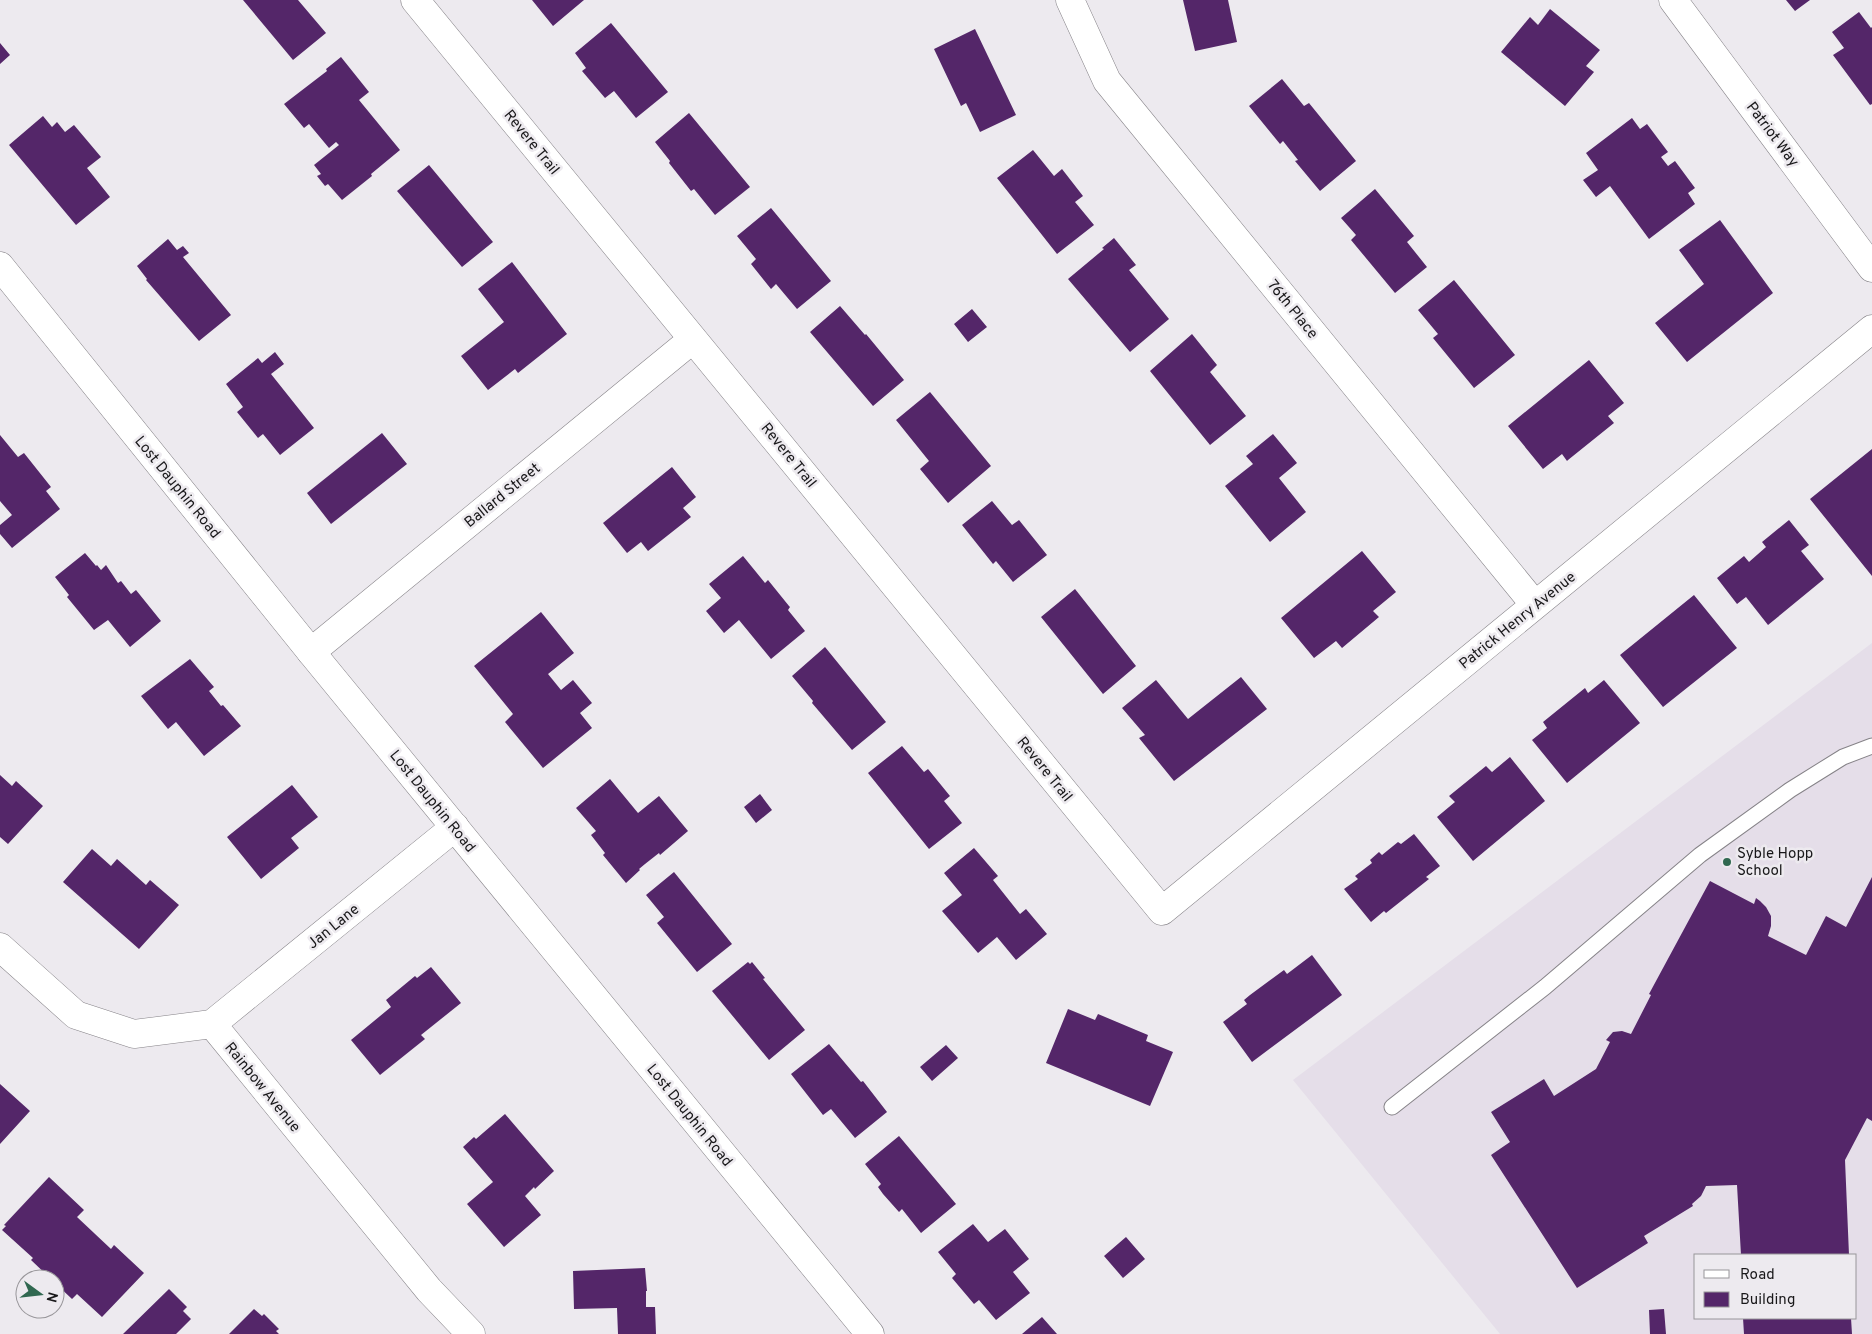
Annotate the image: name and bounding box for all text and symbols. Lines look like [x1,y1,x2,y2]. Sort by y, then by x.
street label: Patriot Way [1741,99,1802,171]
street label: Revere Trail [499,107,563,179]
street label: 76th Place [1262,277,1321,343]
street label: Revere Trail [756,420,820,492]
street label: Lost Dauphin Road [130,433,224,543]
street label: Ballard Street [461,460,545,533]
street label: Patrick Henry Avenue [1456,568,1580,674]
street label: Revere Trail [1012,734,1076,806]
street label: Lost Dauphin Road [385,747,479,857]
place label: Syble Hopp School [1737,845,1813,881]
marker: Syble Hopp School [1721,856,1733,868]
street label: Jan Lane [304,900,364,954]
street label: Rainbow Avenue [220,1039,304,1137]
street label: Lost Dauphin Road [642,1061,736,1171]
legend [1694,1254,1857,1319]
text: Road [1740,1266,1775,1285]
north arrow [15,1269,65,1319]
text: N [42,1290,61,1304]
text: Building [1740,1291,1795,1310]

